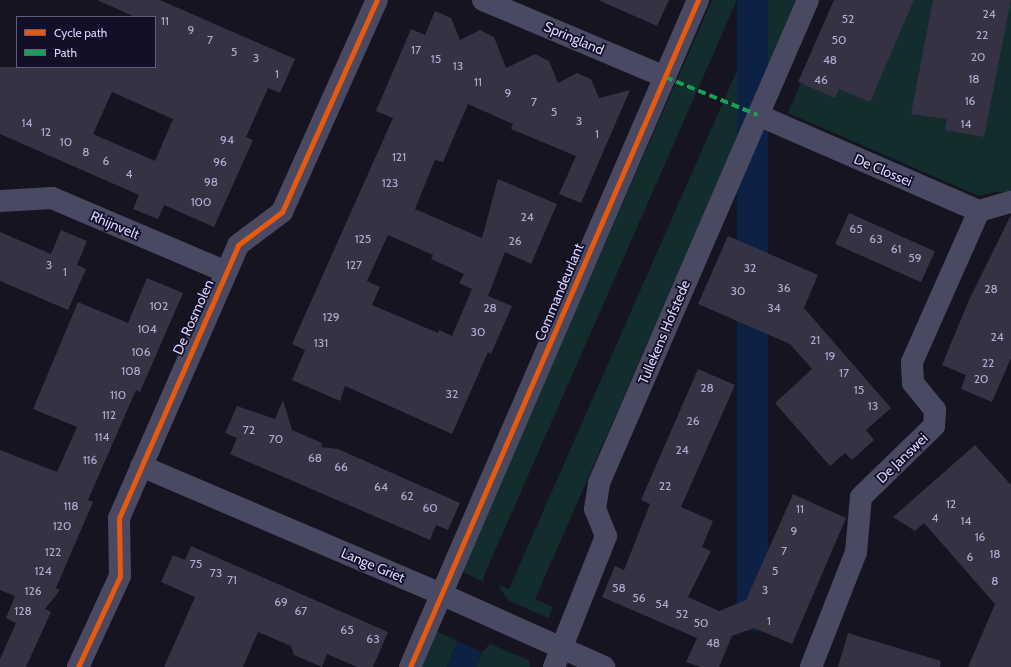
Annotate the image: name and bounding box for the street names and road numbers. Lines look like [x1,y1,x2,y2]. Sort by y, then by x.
street label: Springland [541,18,607,58]
street label: De Clossei [851,150,915,190]
street label: Rhijnvelt [88,207,142,243]
street label: Commandeurlant [531,241,587,343]
street label: De Rosmolen [169,277,217,357]
street label: Tullekens Hofstede [634,277,694,387]
street label: De Janswei [873,430,931,486]
street label: Lange Griet [339,544,407,586]

